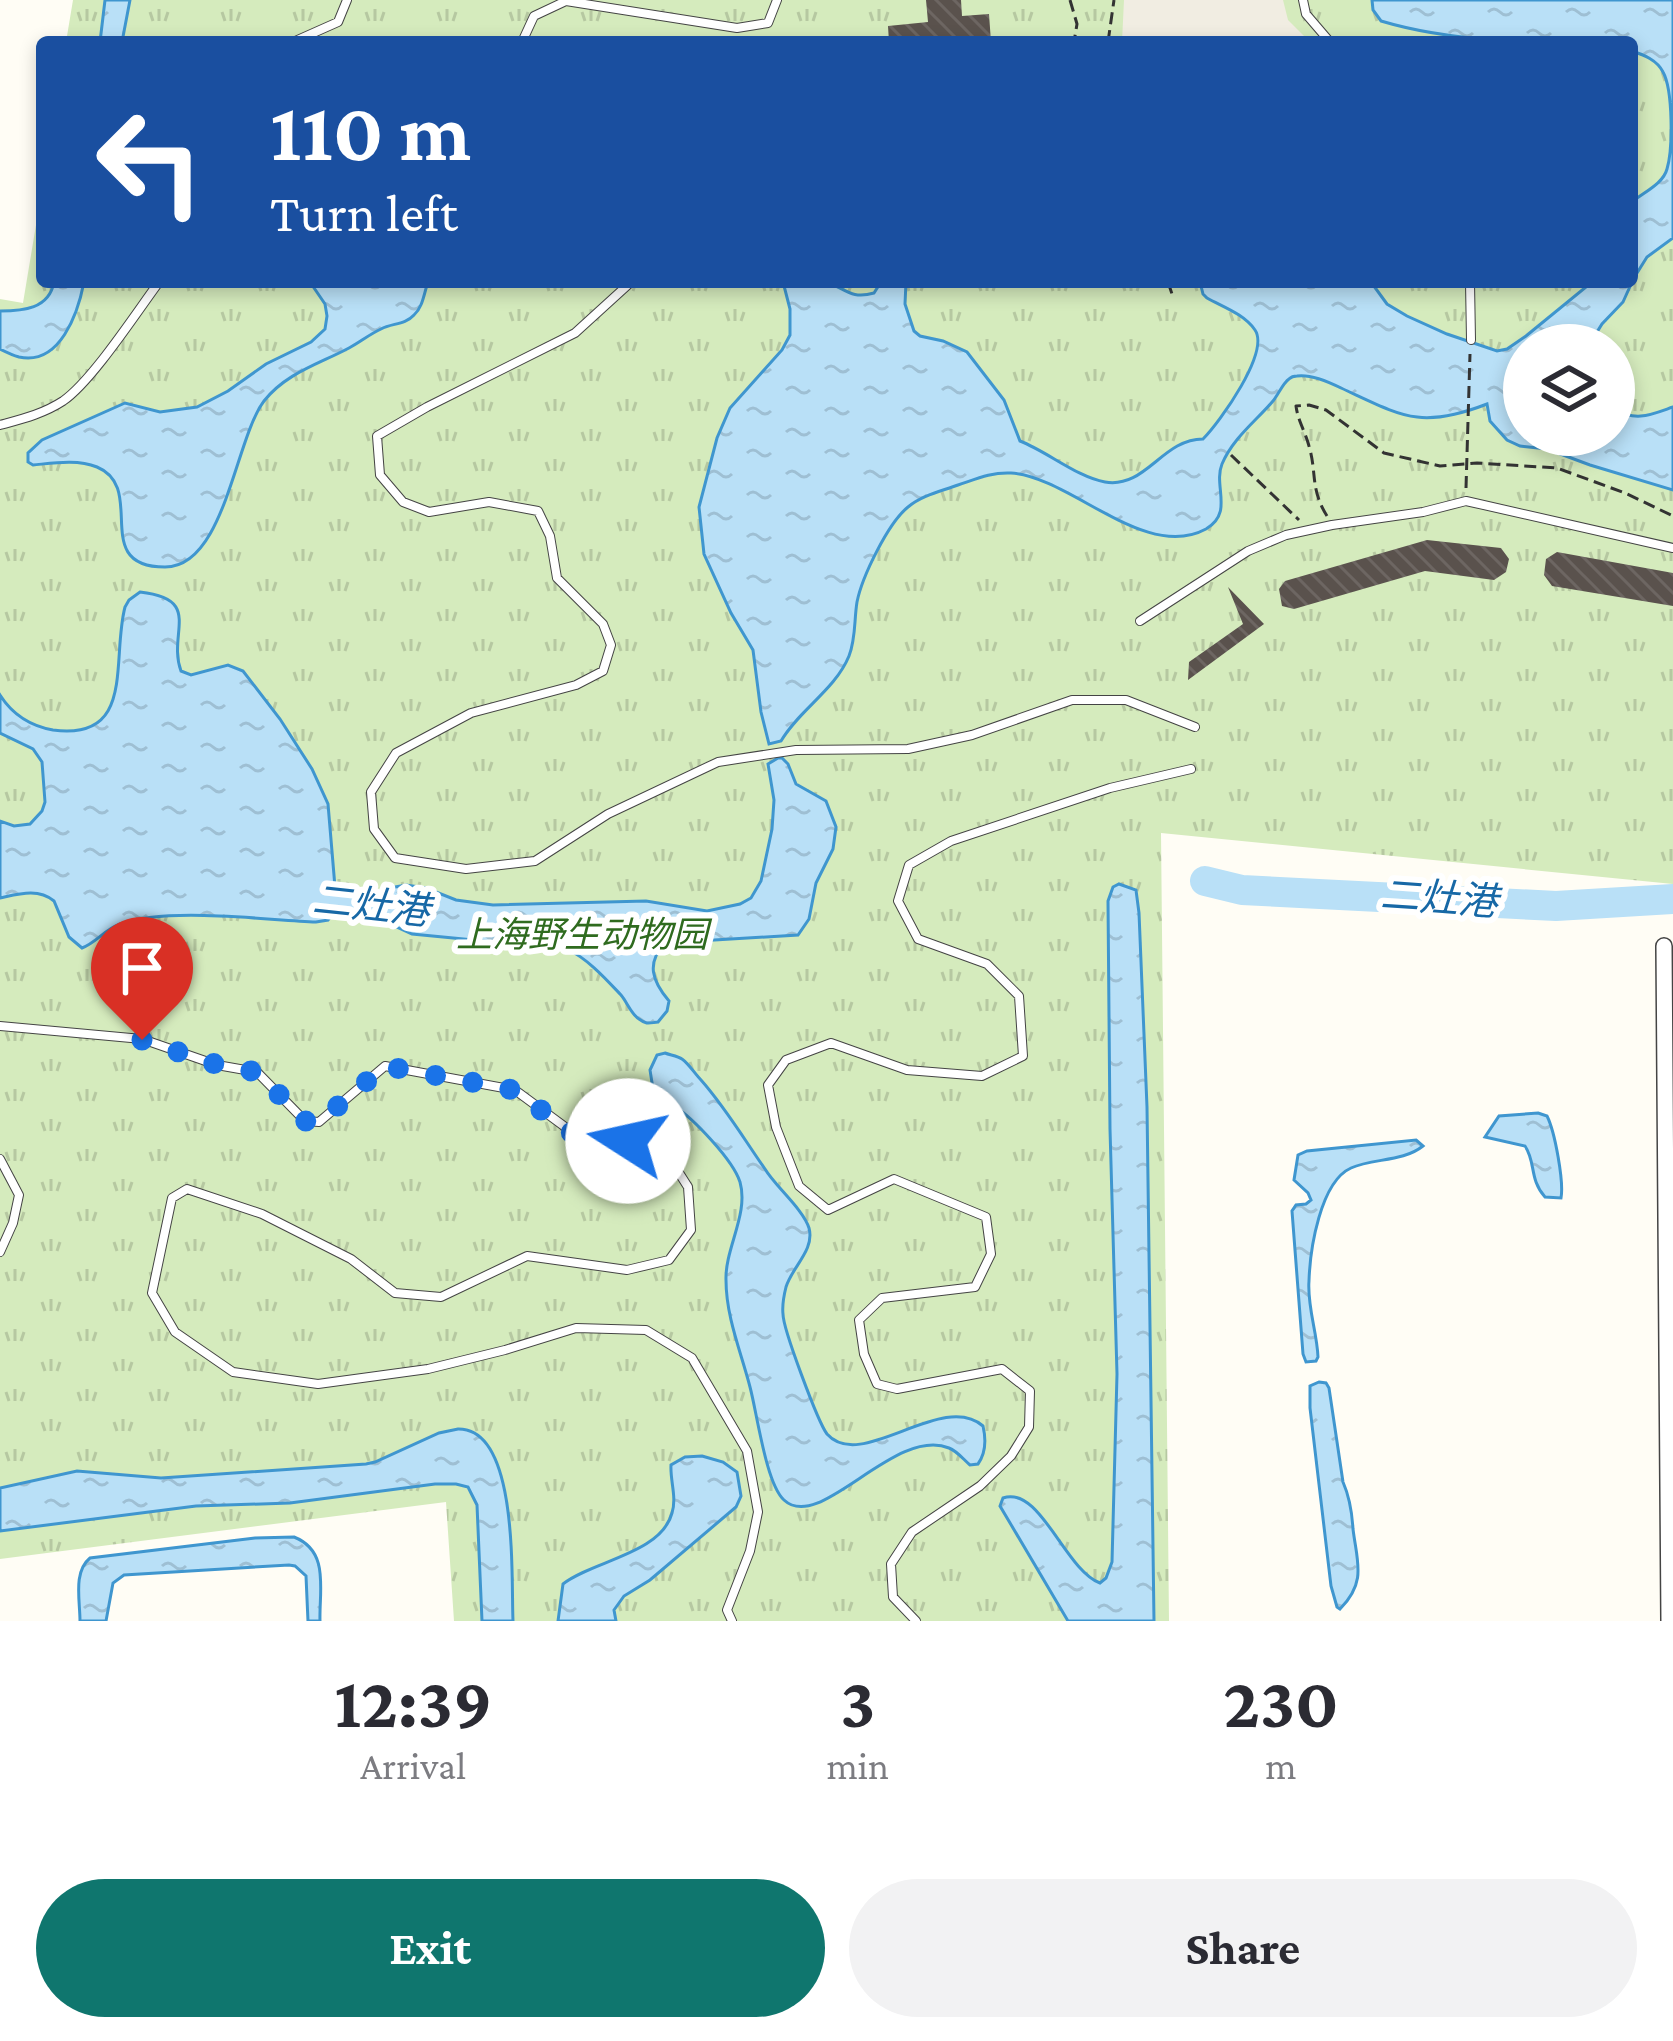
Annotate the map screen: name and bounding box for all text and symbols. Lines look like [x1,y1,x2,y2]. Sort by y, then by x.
icon: left [72,84,228,240]
text: 110 m [270,85,471,178]
text: Turn left [270,183,458,243]
map controls [1503,324,1635,456]
button: layers [1503,324,1635,456]
water label: 二灶港 [1379,872,1504,924]
water label: 二灶港 [311,878,436,933]
park label: 上海野生动物园 [456,915,713,955]
pin [91,917,193,1040]
icon: arrive [109,935,175,1001]
position arrow [565,1078,691,1204]
text: 12:39 [334,1662,492,1742]
text: 3 [840,1662,875,1742]
text: 230 [1223,1662,1339,1742]
text: Arrival [360,1744,466,1787]
text: min [827,1744,889,1787]
text: m [1265,1744,1297,1787]
button: Exit [36,1879,825,2017]
button: Share [849,1879,1637,2017]

